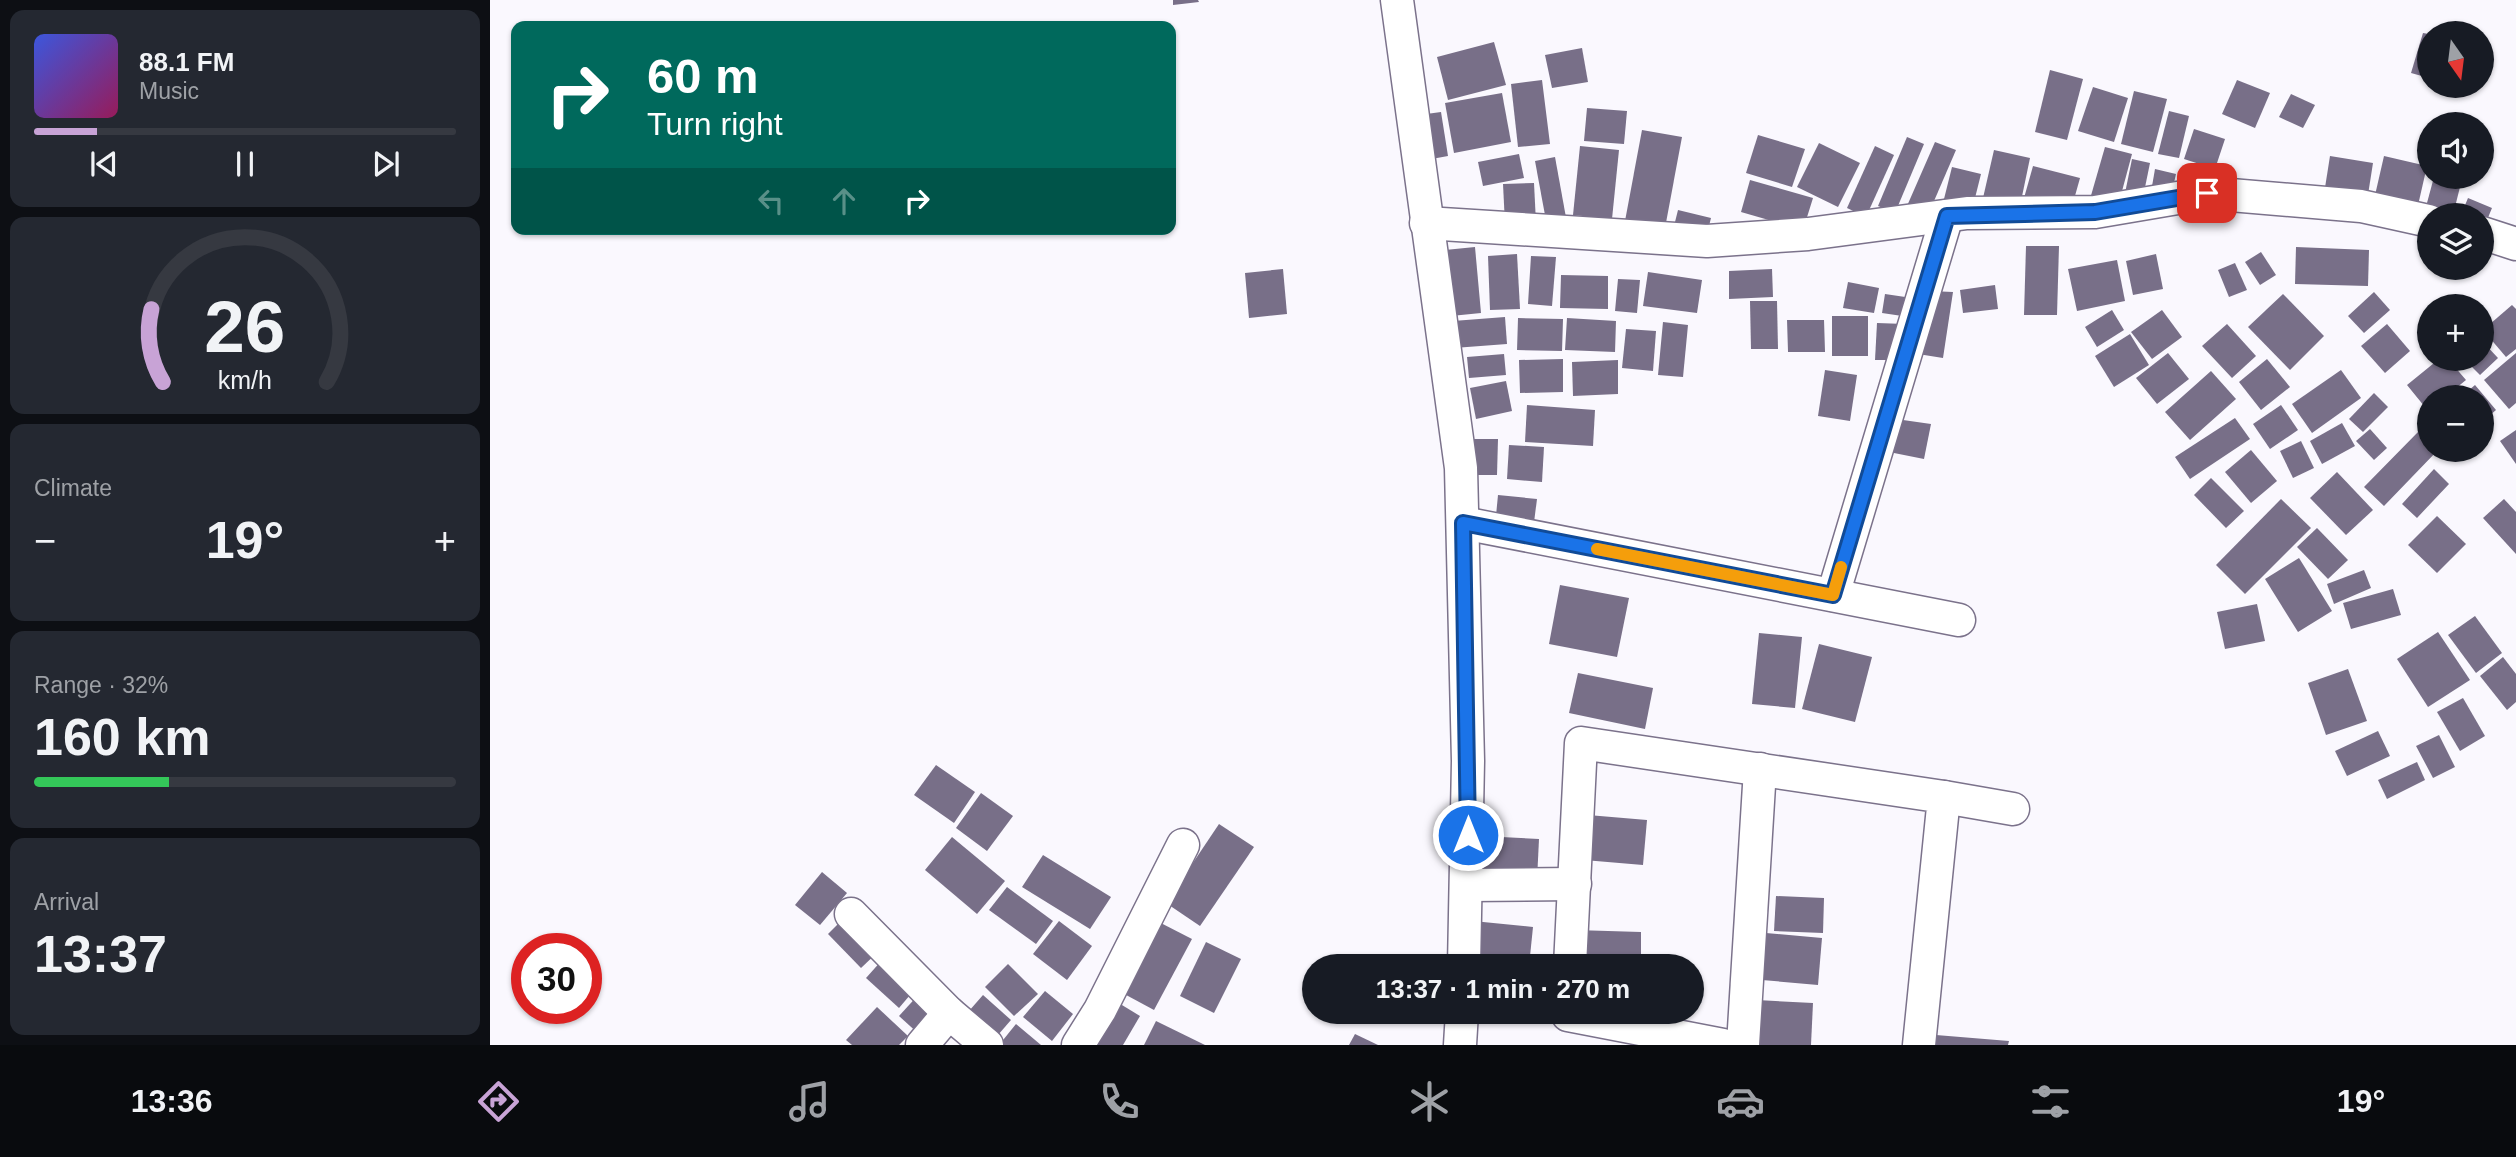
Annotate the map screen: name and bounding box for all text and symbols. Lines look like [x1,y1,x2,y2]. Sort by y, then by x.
north arrow [2417,21,2494,98]
map controls [2417,21,2494,462]
text: 88.1 FM [139,47,234,77]
icon: right [532,49,623,140]
text: 60 m [647,49,759,103]
text: Music [139,78,199,104]
text: Turn right [647,106,783,142]
button: sound [2417,112,2494,189]
icon: previous [85,145,123,183]
icon: pause [226,145,264,183]
icon: next [367,145,405,183]
pin [2177,163,2237,223]
icon: arrive [2188,174,2226,212]
icon: left [752,182,790,220]
icon: ahead [825,182,863,220]
icon: right [898,182,936,220]
button: layers [2417,203,2494,280]
text: 26 [205,286,285,367]
button: + [2417,294,2494,371]
text: km/h [218,365,272,393]
button: − [2417,385,2494,462]
text: Climate [34,475,112,501]
text: 19° [206,511,284,569]
text: − [34,520,56,562]
text: + [434,520,456,562]
text: Range · 32% [34,672,168,698]
text: 160 km [34,708,210,766]
position arrow [1431,798,1505,872]
text: Arrival [34,889,99,915]
text: 13:37 [34,925,167,983]
speed limit sign: 30 [511,933,602,1024]
text: 13:37 · 1 min · 270 m [1376,974,1630,1004]
icon: directions [474,1077,523,1126]
icon: music [785,1077,834,1126]
icon: phone [1095,1077,1144,1126]
icon: climate [1405,1077,1454,1126]
icon: car [1716,1077,1765,1126]
icon: filters [2026,1077,2075,1126]
text: 13:36 [131,1083,213,1119]
text: 19° [2337,1083,2385,1119]

